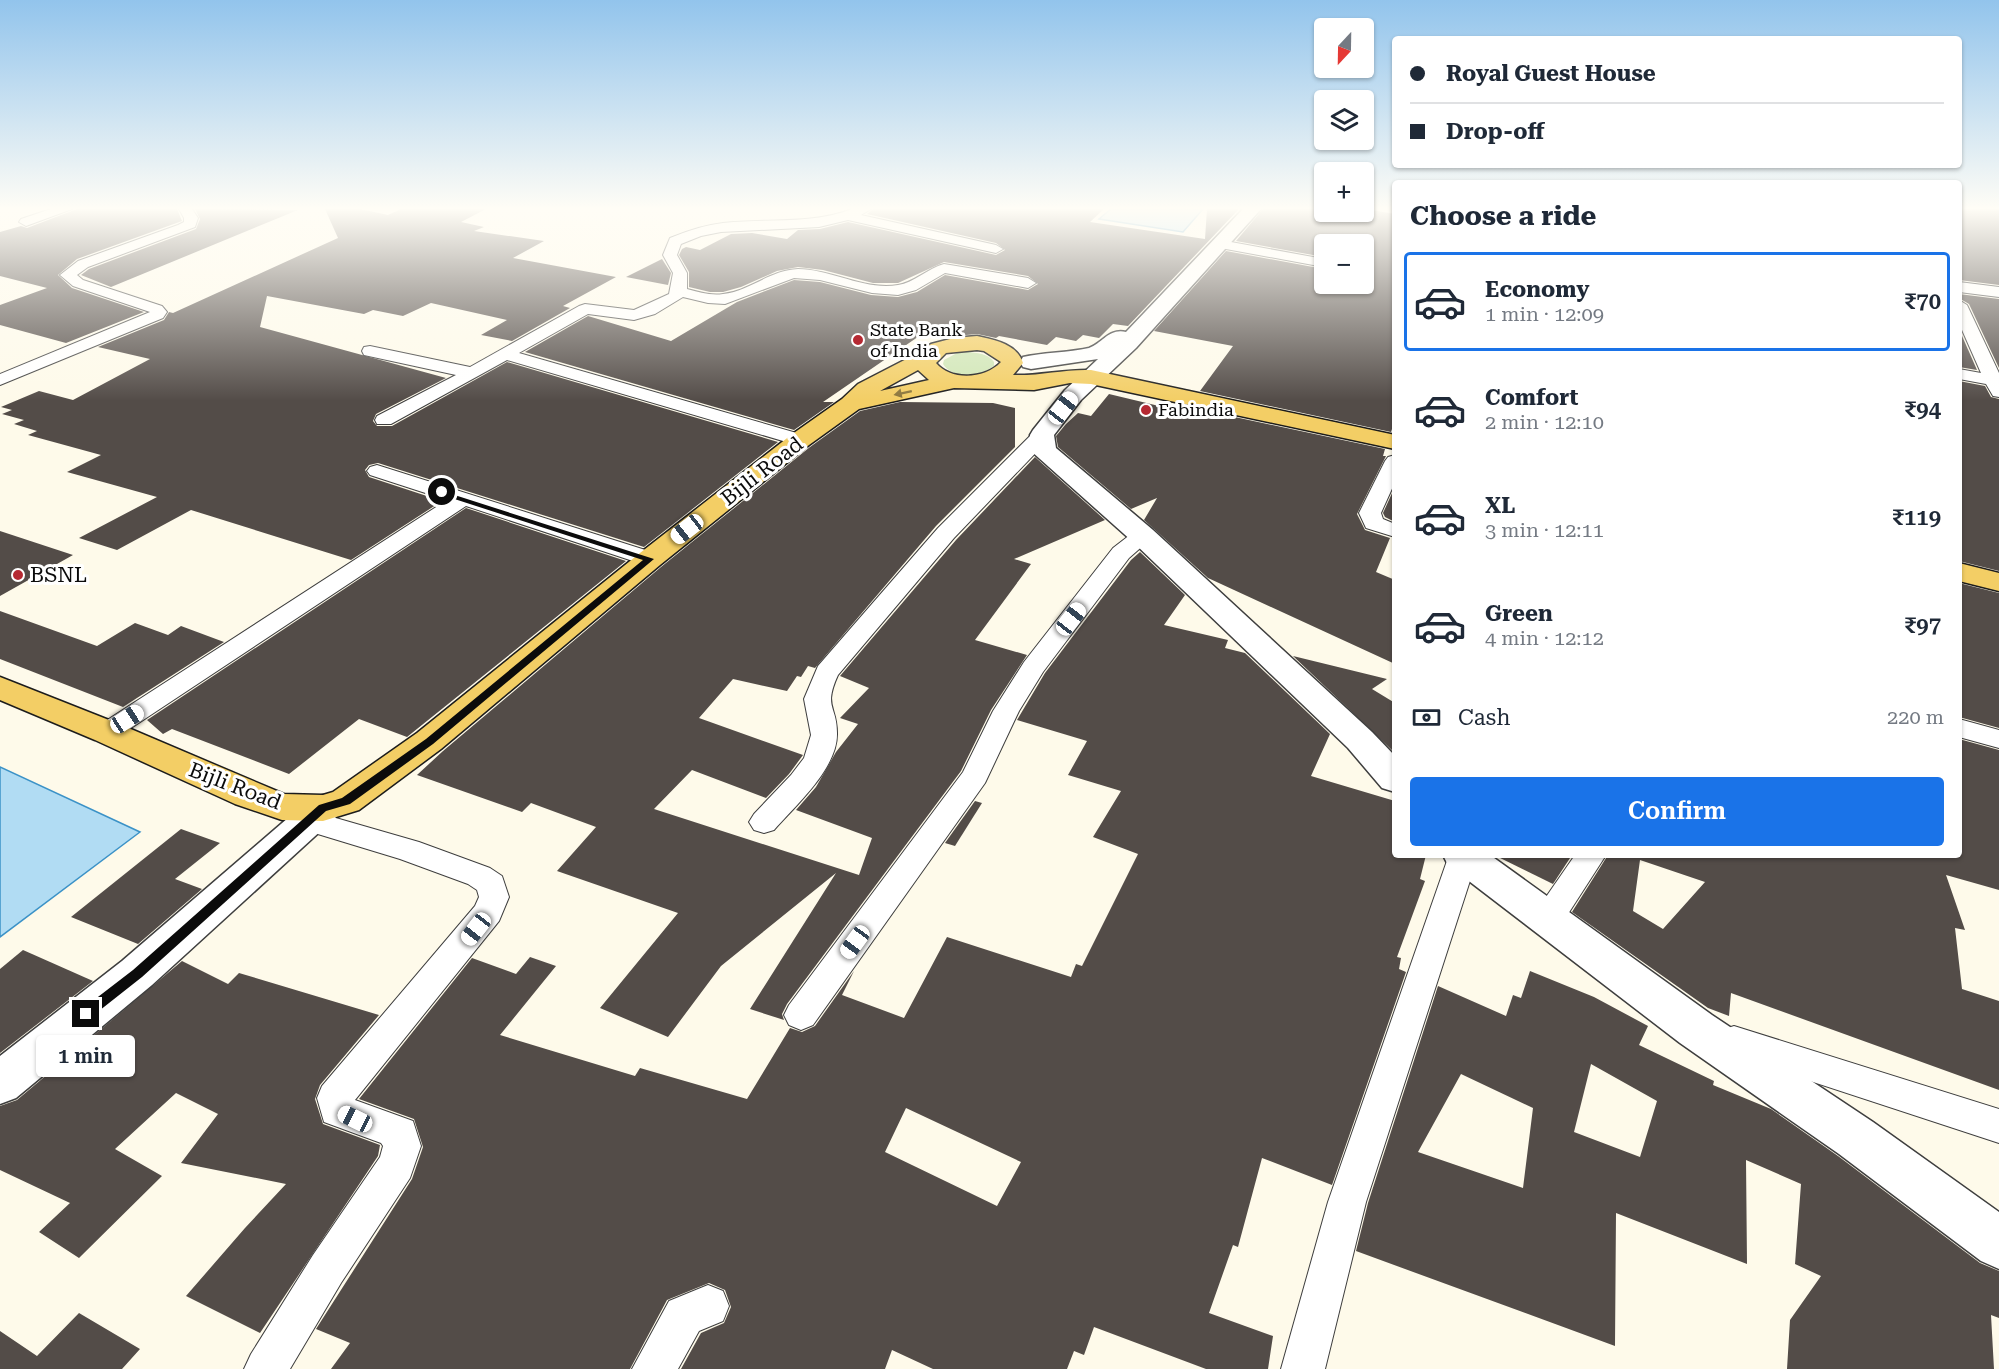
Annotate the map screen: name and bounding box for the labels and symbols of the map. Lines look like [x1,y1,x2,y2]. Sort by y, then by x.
north arrow [1314,18,1374,78]
place label: State Bank of India [870,319,963,361]
marker: State Bank of India [851,333,865,347]
car [1045,388,1081,428]
one-way arrow [894,389,912,399]
place label: Fabindia [1158,399,1234,420]
marker: Fabindia [1139,403,1153,417]
street label: Bijli Road [716,431,808,510]
route start [428,478,455,505]
car [667,511,707,547]
place label: BSNL [30,563,87,587]
marker: BSNL [11,568,25,582]
car [1053,599,1089,639]
car [107,702,147,736]
street label: Bijli Road [185,757,285,815]
car [458,909,494,949]
car [837,922,873,962]
route end [72,1000,99,1027]
callout: 1 min [36,1035,136,1077]
car [335,1103,375,1135]

